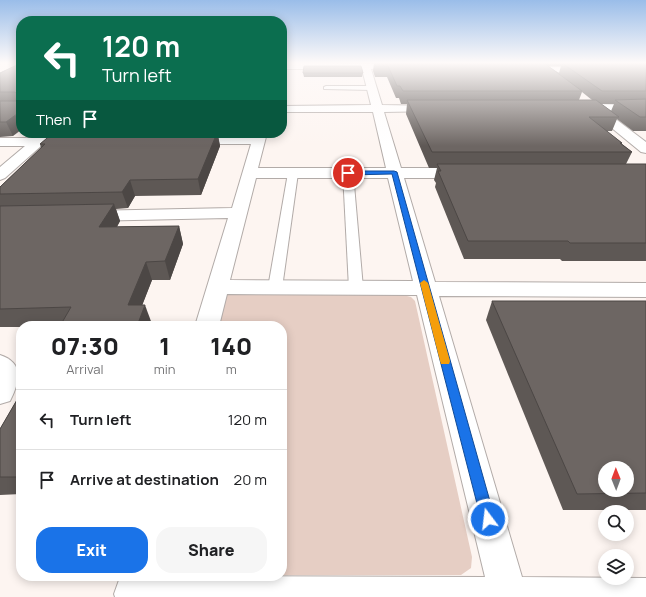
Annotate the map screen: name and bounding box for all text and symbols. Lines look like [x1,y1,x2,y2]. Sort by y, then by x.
text: 120 m [102,27,180,65]
icon: left [36,32,88,84]
text: Turn left [102,63,172,87]
icon: arrive [79,108,101,130]
text: Then [36,109,71,130]
pin [331,156,365,190]
icon: arrive [337,162,359,184]
text: 07:30 [51,329,119,362]
text: 1 [159,329,170,362]
text: 140 [210,329,252,362]
text: Arrival [66,360,103,378]
text: min [154,360,176,378]
text: m [226,360,237,378]
icon: left [36,409,58,431]
text: Turn left [70,409,132,430]
text: 120 m [228,409,267,430]
north arrow [598,461,634,497]
map controls [598,461,634,585]
icon: arrive [36,469,58,491]
text: Arrive at destination [70,469,219,490]
text: 20 m [234,469,267,490]
position arrow [467,498,509,540]
button: search [598,505,634,541]
button: Exit [36,527,148,573]
button: Share [156,527,267,573]
button: layers [598,549,634,585]

